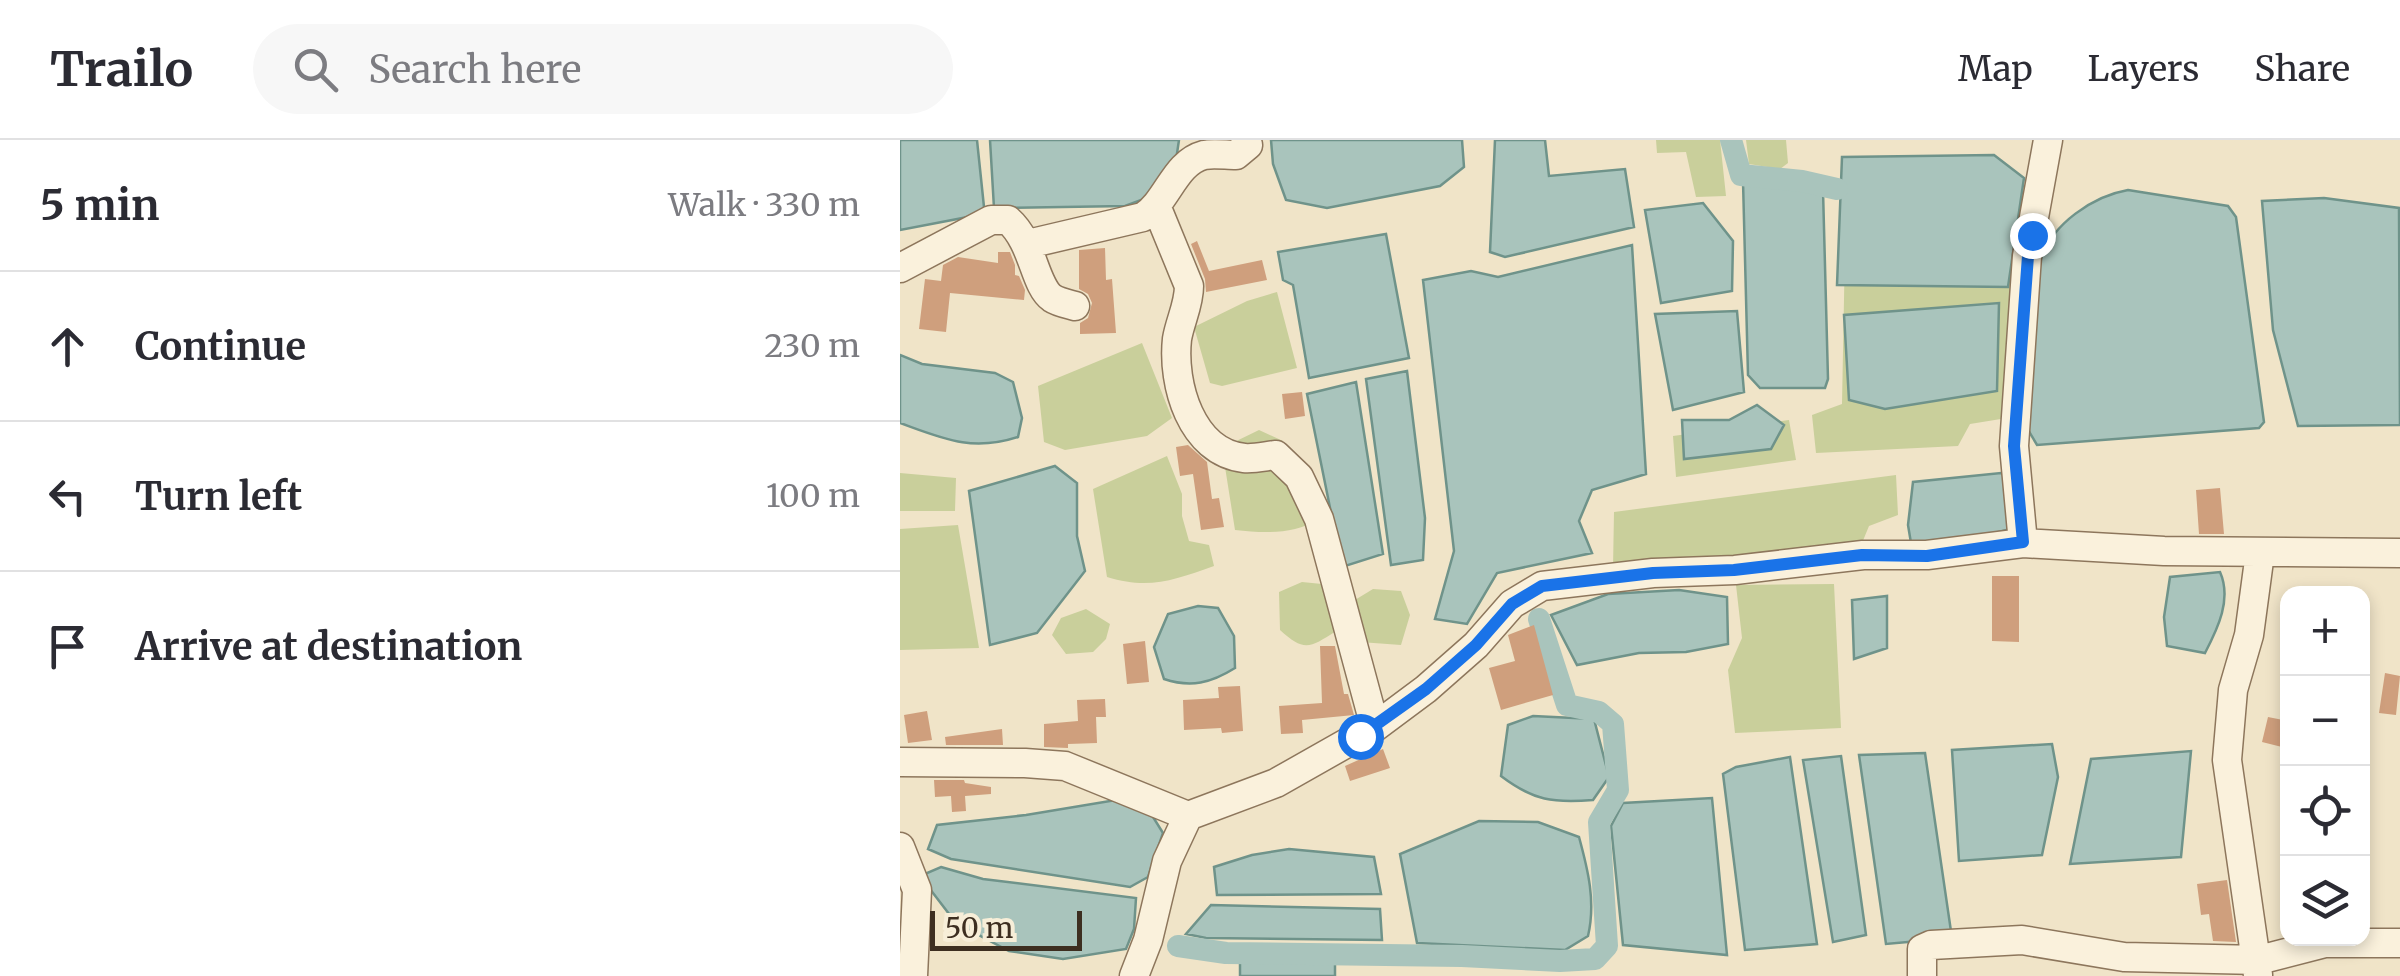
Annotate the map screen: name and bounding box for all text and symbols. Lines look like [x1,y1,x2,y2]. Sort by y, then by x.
search box [253,24,953,114]
text: Trailo [50,39,193,99]
icon: search [288,42,343,97]
text: Search here [368,46,581,93]
text: Map [1958,47,2033,91]
text: Layers [2088,47,2199,91]
text: Share [2254,47,2350,91]
text: 5 min [40,179,159,231]
text: Walk · 330 m [668,185,860,225]
route end [2010,213,2056,259]
icon: ahead [40,319,95,374]
text: Continue [135,323,306,370]
text: 230 m [764,326,860,366]
icon: left [40,469,95,524]
text: Turn left [135,473,302,520]
text: 100 m [766,476,860,516]
map controls [2280,586,2370,946]
button: + [2280,586,2370,676]
icon: arrive [40,619,95,674]
text: Arrive at destination [135,623,522,670]
button: − [2280,676,2370,766]
route start [1338,714,1384,760]
button: locate [2280,766,2370,856]
button: layers [2280,856,2370,946]
scale bar [930,906,1082,950]
text: 50 m [945,910,1013,946]

